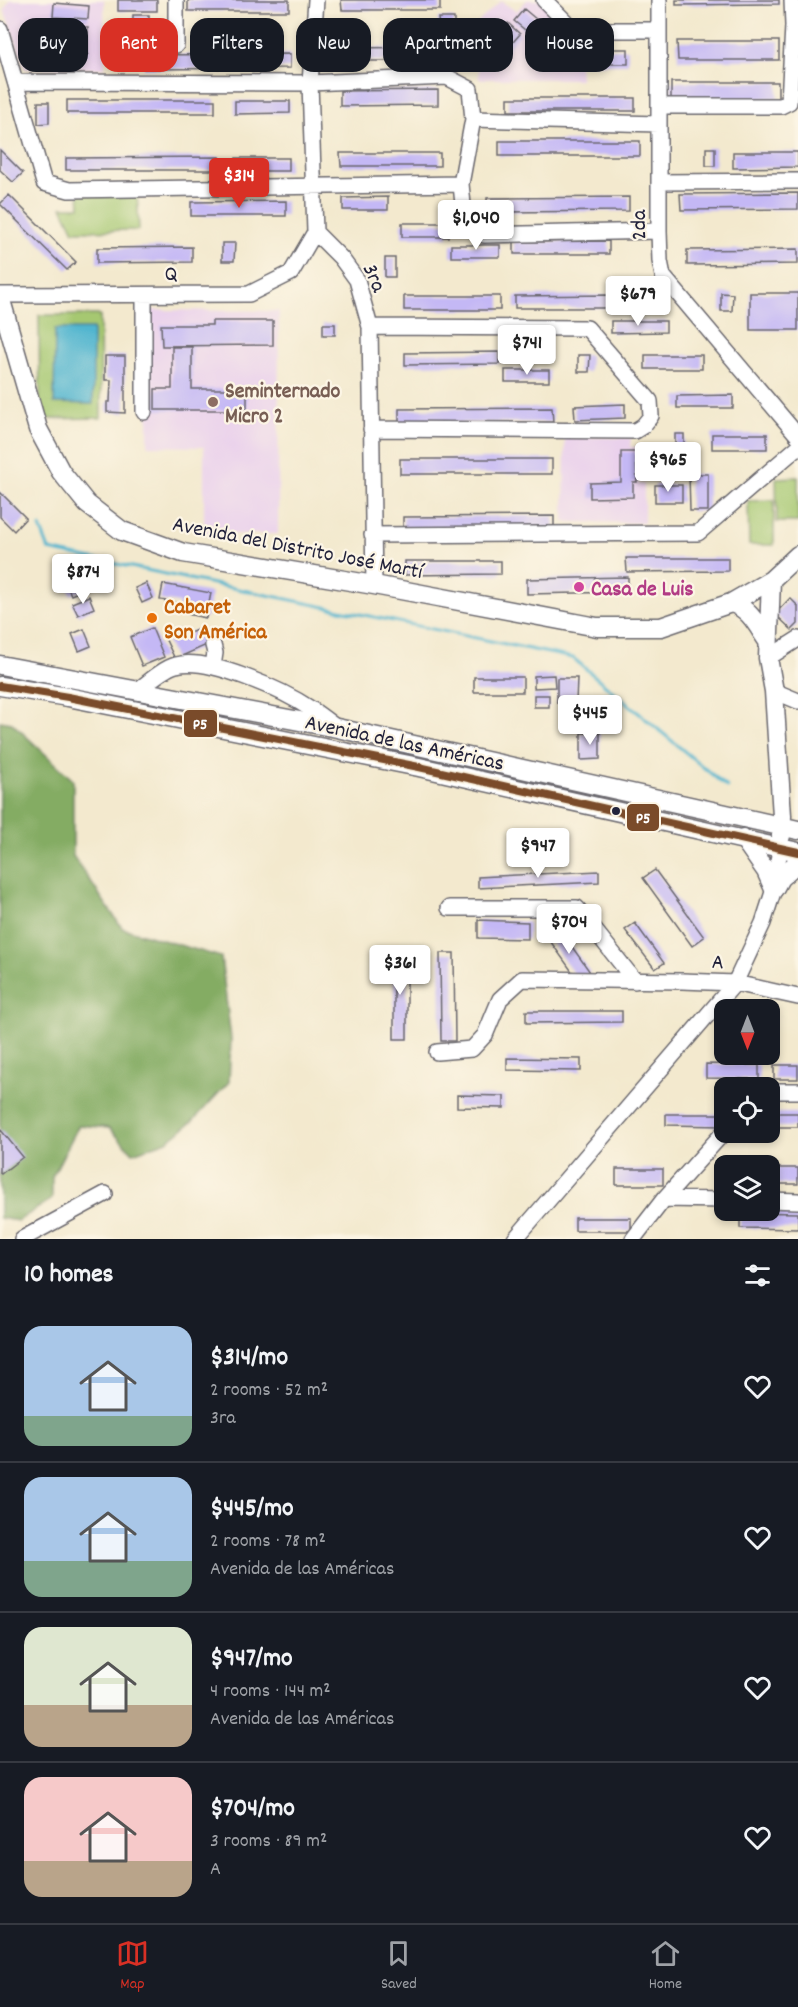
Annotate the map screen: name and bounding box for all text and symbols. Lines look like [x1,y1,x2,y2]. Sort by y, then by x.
chip: Buy [18,18,88,72]
chip: Rent [100,18,178,72]
chip: Filters [190,18,284,72]
chip: New [296,18,371,72]
chip: Apartment [383,18,513,72]
chip: House [525,18,614,72]
pin: $314 [203,158,275,209]
text: $314 [223,163,255,191]
pin: $1,040 [427,200,525,251]
text: $1,040 [452,205,500,233]
street label: 2da [625,209,656,240]
street label: 3ra [353,259,393,298]
street label: Q [164,260,178,291]
pin: $679 [602,276,674,327]
text: $679 [620,281,656,309]
pin: $741 [491,325,563,376]
text: $741 [512,330,542,358]
place label: Seminternado Micro 2 [225,377,340,433]
marker: Seminternado Micro 2 [206,395,220,409]
pin: $965 [632,442,704,493]
text: $965 [649,447,687,475]
street label: Avenida del Distrito José Martí [170,510,427,589]
pin: $874 [47,554,119,605]
text: $874 [66,559,100,587]
place label: Casa de Luis [591,575,694,606]
marker: Casa de Luis [572,580,586,594]
place label: Cabaret Son América [164,593,267,649]
marker: Cabaret Son América [145,611,159,625]
pin: $445 [554,695,626,746]
text: $445 [572,700,608,728]
street label: Avenida de las Américas [302,708,507,781]
line badge: P5 [183,709,218,738]
text: P5 [193,714,207,737]
line badge: P5 [626,803,660,832]
unlabelled marker [610,805,622,817]
text: P5 [636,808,650,831]
pin: $947 [502,828,574,879]
text: $947 [520,833,556,861]
pin: $704 [533,904,605,955]
text: $704 [551,909,588,937]
pin: $361 [364,945,436,996]
street label: A [711,948,725,979]
text: $361 [383,950,417,978]
north arrow [714,999,780,1065]
map controls [714,999,780,1221]
button: locate [714,1077,780,1143]
button: layers [714,1155,780,1221]
text: 10 homes [24,1257,114,1294]
icon: filters [741,1259,774,1292]
text: $314/mo [210,1340,288,1377]
icon: home [72,1350,144,1422]
icon: heart [741,1370,774,1403]
text: 2 rooms · 52 m² [210,1377,328,1405]
text: 3ra [210,1405,236,1433]
text: $445/mo [210,1491,294,1528]
icon: home [72,1501,144,1573]
icon: heart [741,1521,774,1554]
text: 2 rooms · 78 m² [210,1528,326,1556]
text: Avenida de las Américas [210,1556,394,1584]
text: $947/mo [210,1641,293,1678]
icon: home [72,1651,144,1723]
icon: heart [741,1671,774,1704]
text: 4 rooms · 144 m² [210,1678,331,1706]
text: Avenida de las Américas [210,1706,394,1734]
text: $704/mo [210,1791,295,1828]
icon: home [72,1801,144,1873]
icon: heart [741,1821,774,1854]
text: 3 rooms · 89 m² [210,1828,327,1856]
text: A [210,1856,221,1884]
tab: Map [116,1937,149,1996]
tab: Saved [381,1937,417,1996]
tab: Home [649,1937,682,1996]

